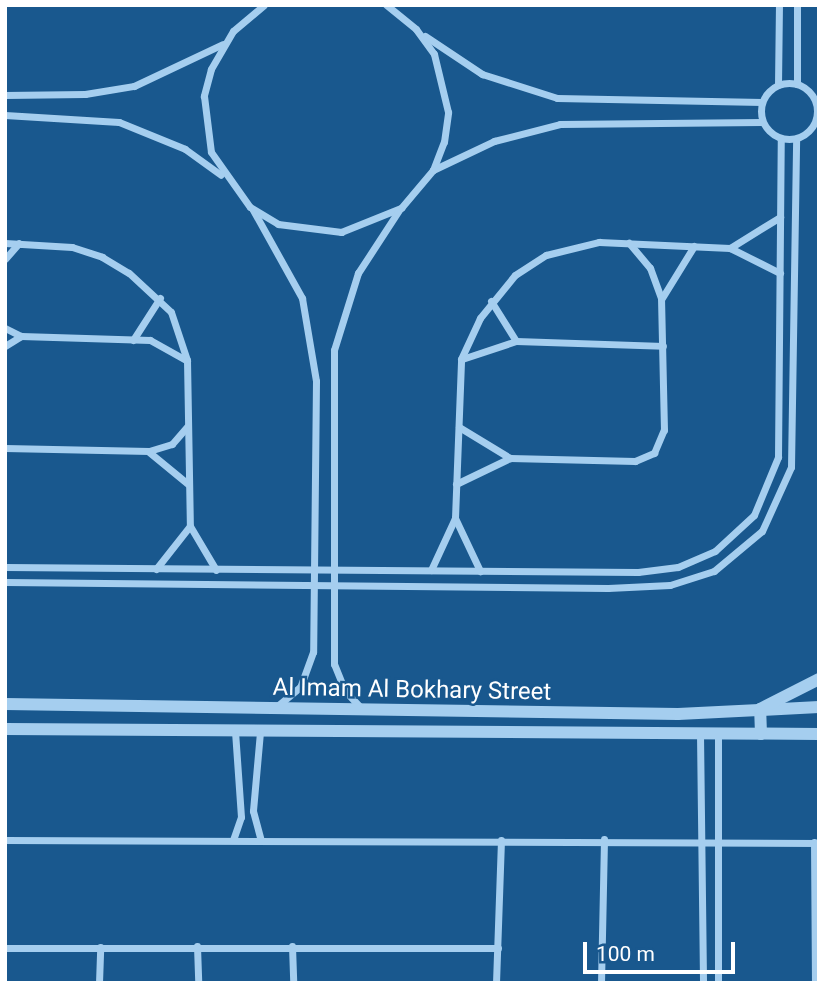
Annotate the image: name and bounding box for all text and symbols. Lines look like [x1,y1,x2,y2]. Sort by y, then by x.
street label: Al Imam Al Bokhary Street [272,673,552,707]
scale bar [586,928,738,972]
text: 100 m [596,942,655,966]

